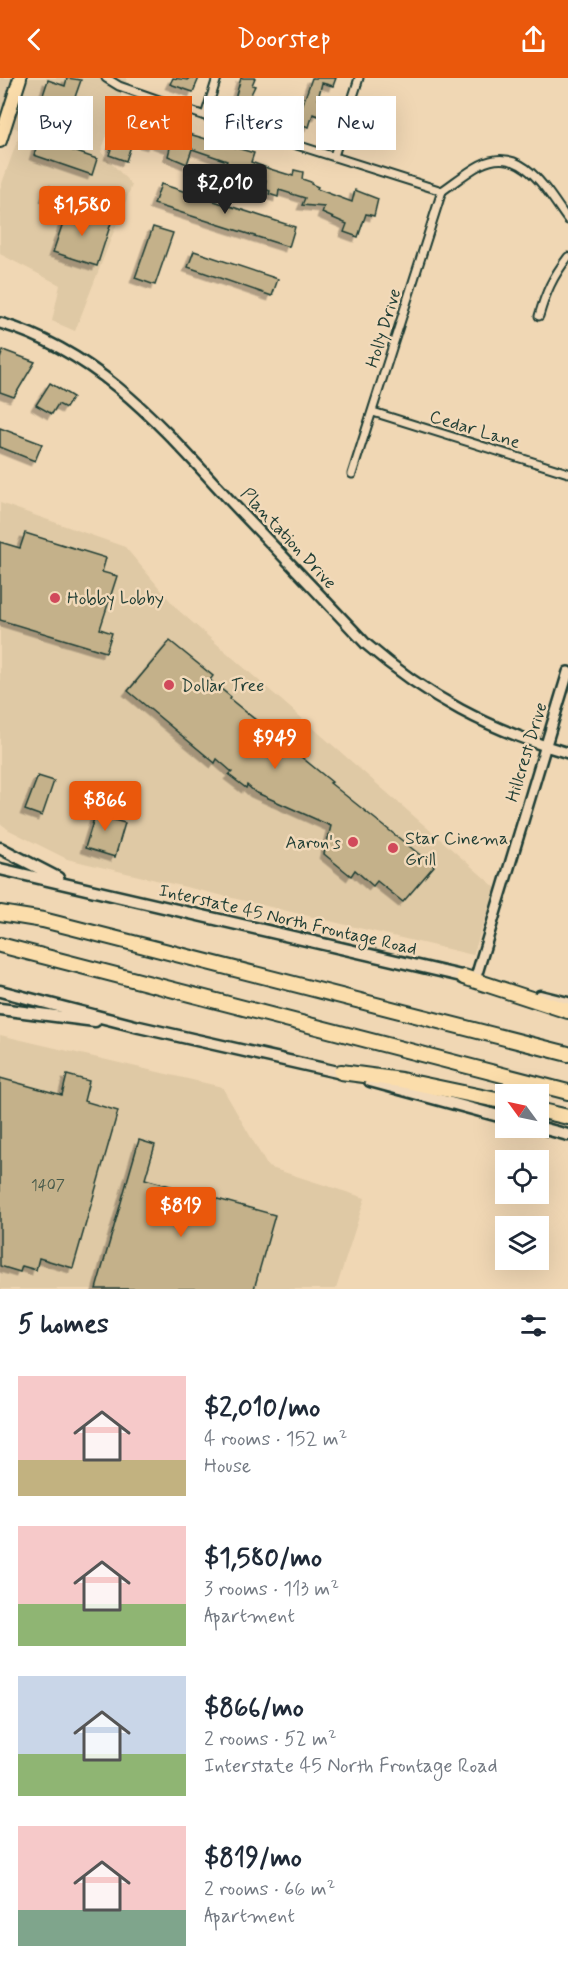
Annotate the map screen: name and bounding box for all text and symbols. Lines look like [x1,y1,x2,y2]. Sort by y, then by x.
text: Doorstep [237,22,331,57]
icon: back [18,23,51,56]
icon: share [517,23,550,56]
chip: Buy [18,96,93,150]
chip: Rent [105,96,192,150]
chip: Filters [204,96,304,150]
chip: New [316,96,396,150]
pin: $2,010 [176,164,274,215]
text: $2,010 [197,170,253,197]
pin: $1,580 [33,186,131,237]
text: $1,580 [53,192,111,219]
street label: Holly Drive [361,286,407,371]
street label: Cedar Lane [426,405,523,455]
street label: Plantation Drive [235,483,342,595]
place label: Hobby Lobby [67,587,164,611]
marker: Hobby Lobby [48,591,62,605]
place label: Dollar Tree [181,674,264,698]
marker: Dollar Tree [162,678,176,692]
street label: Hillcrest Drive [500,699,554,805]
pin: $949 [239,719,311,770]
text: $949 [253,725,297,752]
pin: $866 [69,781,141,832]
text: $866 [83,787,127,814]
place label: Star Cinema Grill [405,827,508,872]
place label: Aaron's [285,831,341,855]
marker: Aaron's [346,835,360,849]
marker: Star Cinema Grill [386,841,400,855]
street label: Interstate 45 North Frontage Road [156,879,419,962]
north arrow [495,1084,549,1138]
map controls [495,1084,549,1270]
button: locate [495,1150,549,1204]
house number: 1407 [31,1176,65,1196]
pin: $819 [145,1187,217,1238]
text: $819 [160,1193,202,1220]
button: layers [495,1216,549,1270]
text: 5 homes [18,1308,109,1342]
icon: filters [517,1309,550,1342]
text: $2,010/mo [204,1392,320,1426]
icon: home [66,1400,138,1472]
text: 4 rooms · 152 m² [204,1426,347,1453]
text: House [204,1453,251,1480]
text: $1,580/mo [204,1542,322,1576]
icon: home [66,1550,138,1622]
text: 3 rooms · 113 m² [204,1576,339,1603]
text: Apartment [204,1603,295,1630]
text: $866/mo [204,1692,304,1726]
icon: home [66,1700,138,1772]
text: 2 rooms · 52 m² [204,1726,337,1753]
text: Interstate 45 North Frontage Road [204,1753,498,1780]
text: $819/mo [204,1842,302,1876]
icon: home [66,1850,138,1922]
text: 2 rooms · 66 m² [204,1876,335,1903]
text: Apartment [204,1903,295,1930]

